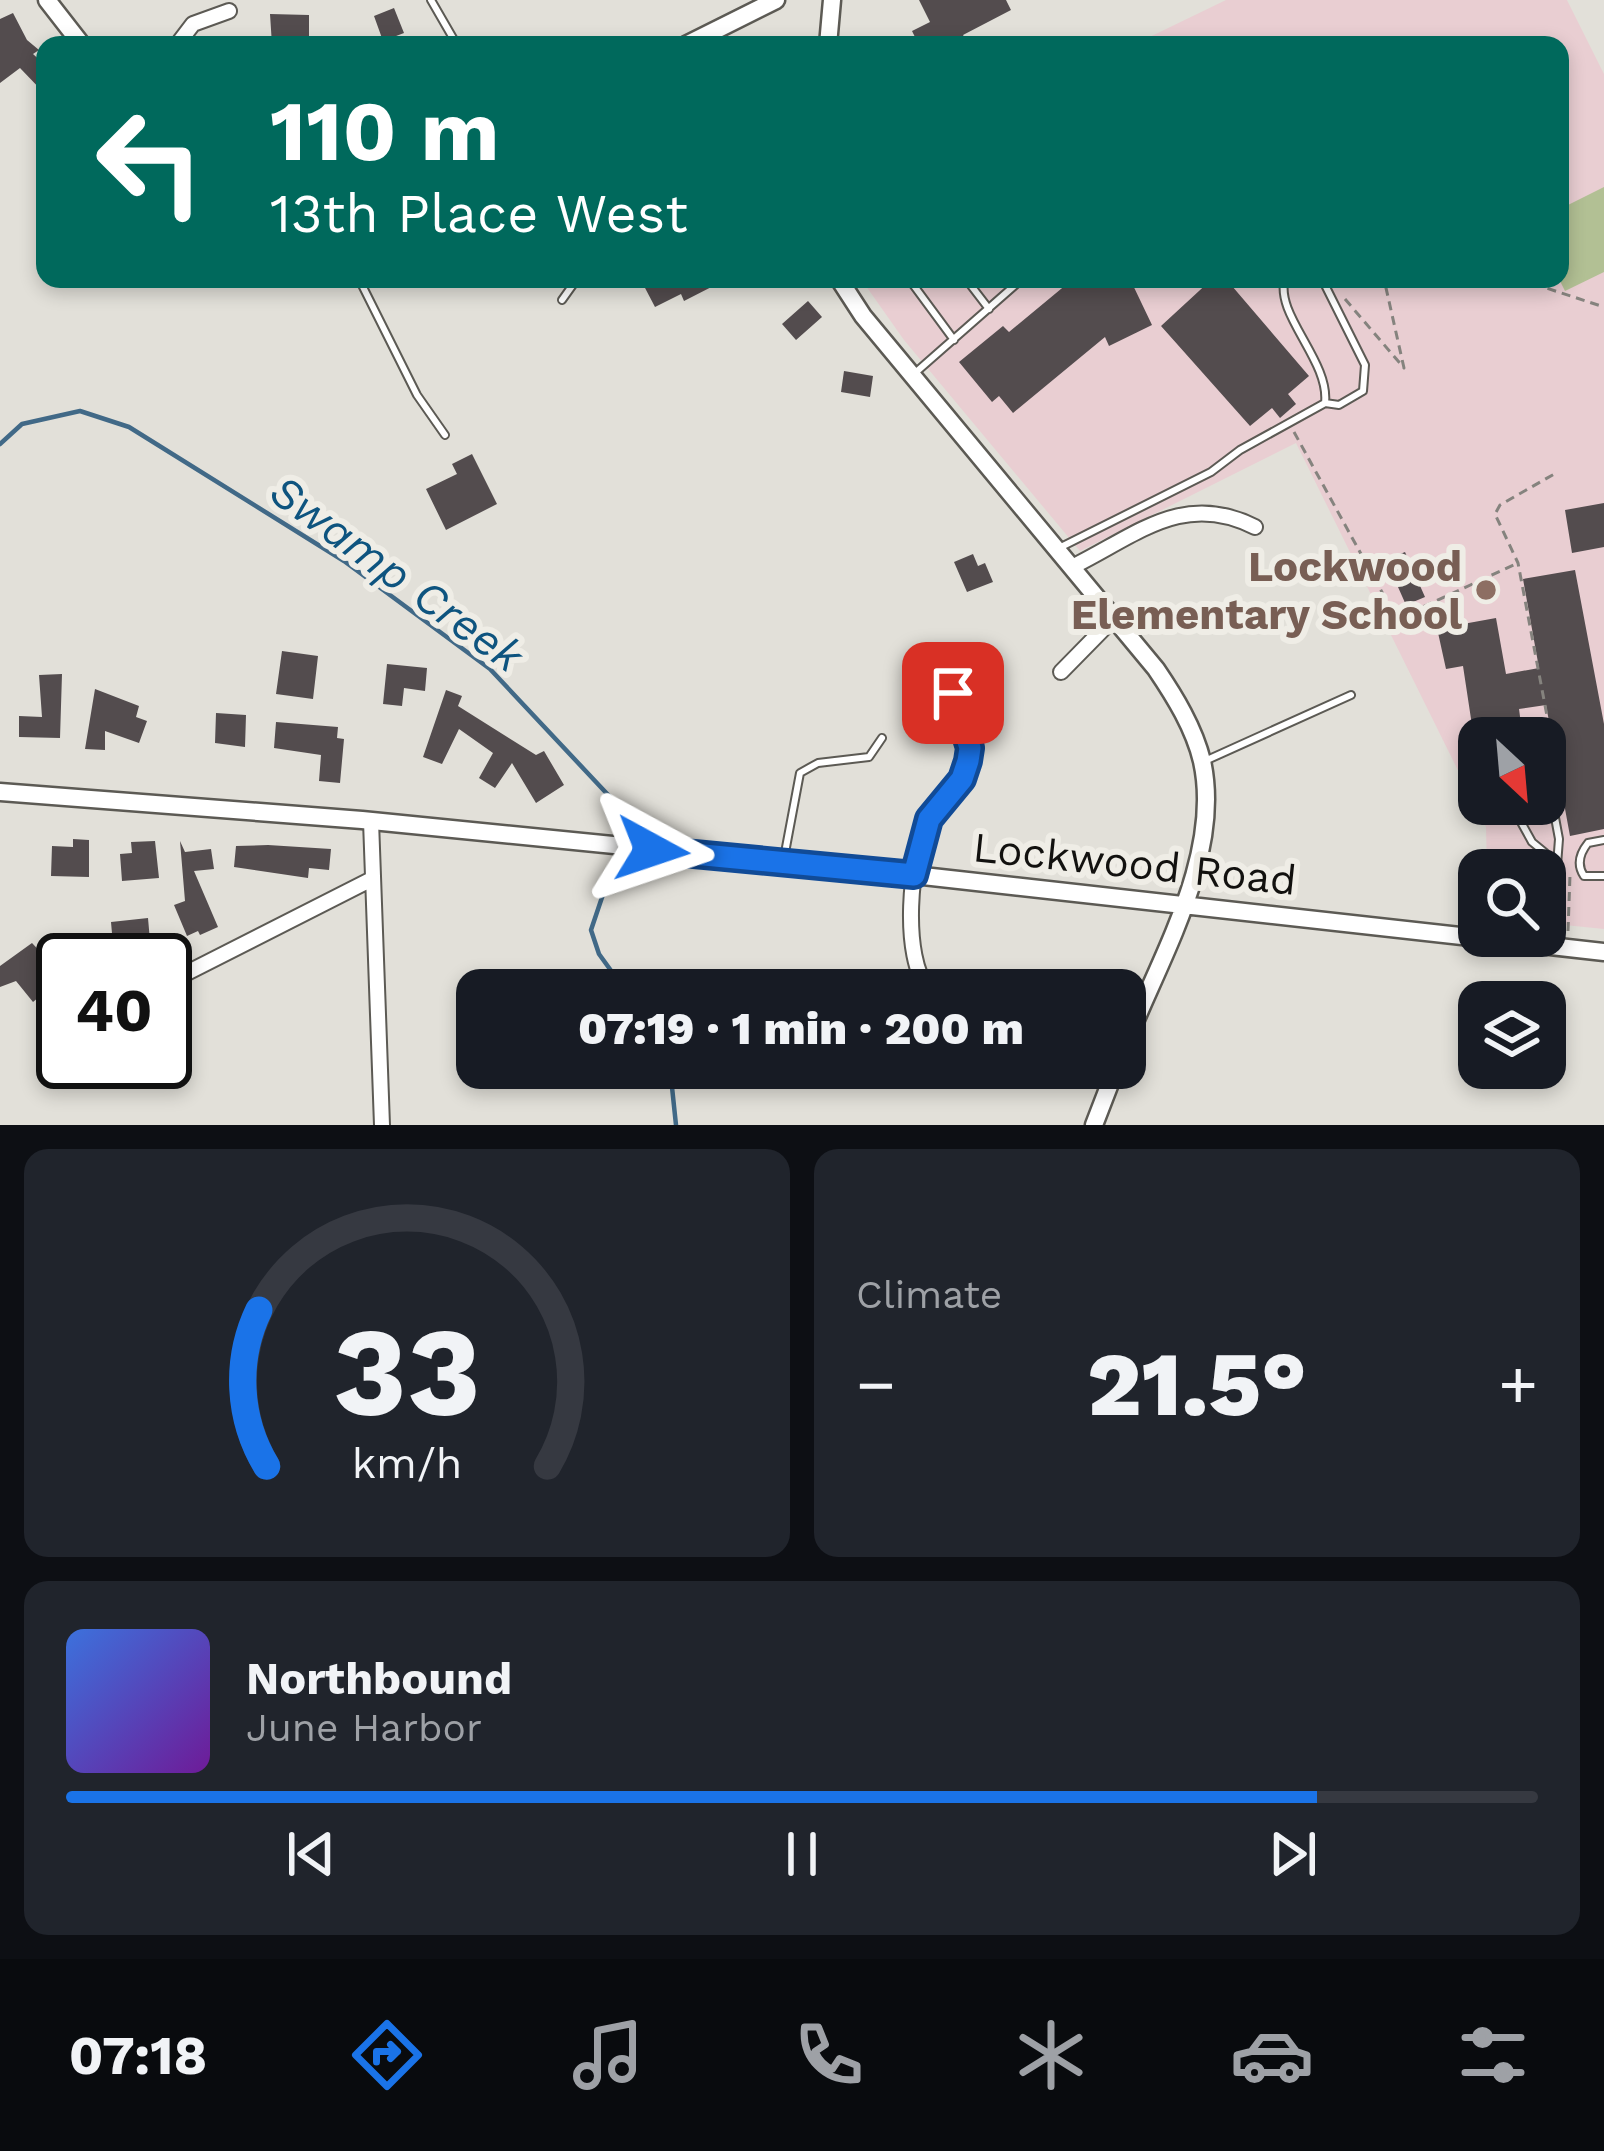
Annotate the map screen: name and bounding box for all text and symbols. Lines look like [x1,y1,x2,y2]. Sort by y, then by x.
text: 110 m [270,82,500,180]
icon: left [72,84,228,240]
text: 13th Place West [270,182,688,245]
water label: Swamp Creek [260,464,535,684]
place label: Lockwood Elementary School [1071,542,1462,639]
marker: Lockwood Elementary School [1473,577,1499,603]
pin [902,642,1004,744]
icon: arrive [920,660,986,726]
north arrow [1458,717,1566,825]
map controls [1458,717,1566,1089]
position arrow [589,787,715,913]
street label: Lockwood Road [971,822,1299,905]
button: search [1458,849,1566,957]
speed limit sign: 40 [36,933,192,1089]
button: layers [1458,981,1566,1089]
text: 07:19 · 1 min · 200 m [578,1002,1024,1055]
text: Climate [856,1272,1002,1317]
text: 33 [333,1299,481,1445]
text: 21.5° [1087,1331,1307,1437]
text: − [856,1346,896,1423]
text: + [1498,1346,1538,1423]
text: km/h [352,1438,462,1488]
text: Northbound [246,1652,512,1705]
text: June Harbor [246,1705,482,1750]
icon: previous [278,1821,344,1887]
icon: pause [769,1821,835,1887]
icon: next [1260,1821,1326,1887]
icon: directions [345,2013,429,2097]
icon: music [566,2013,650,2097]
icon: phone [787,2013,871,2097]
icon: climate [1009,2013,1093,2097]
icon: car [1230,2013,1314,2097]
icon: filters [1451,2013,1535,2097]
text: 07:18 [69,2024,207,2087]

